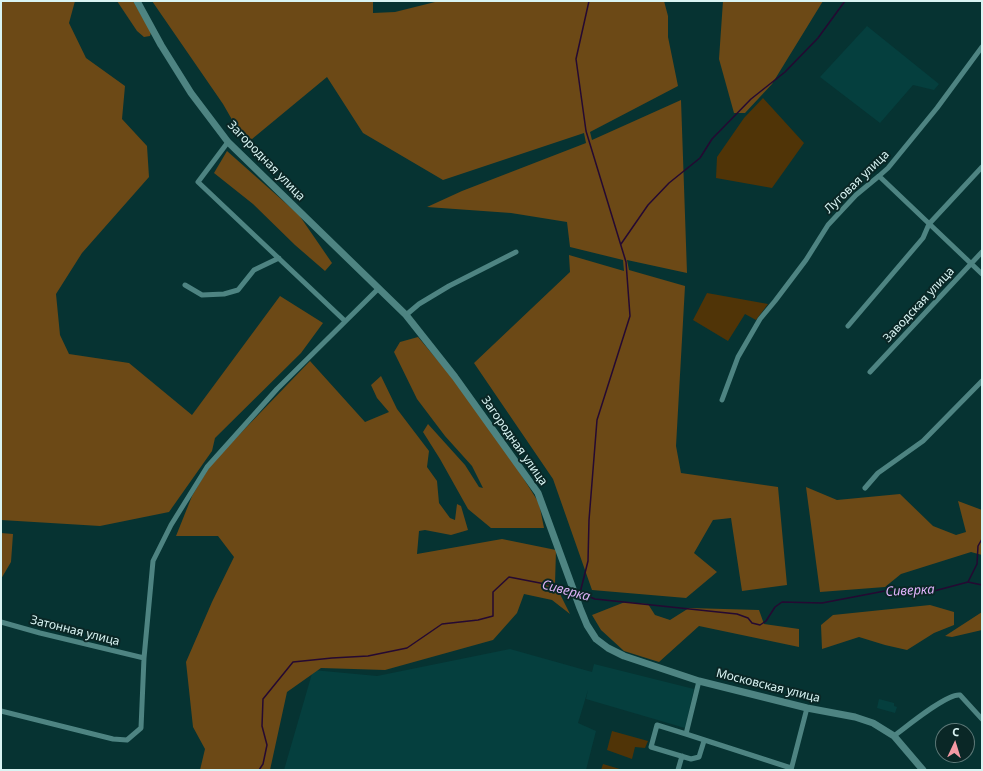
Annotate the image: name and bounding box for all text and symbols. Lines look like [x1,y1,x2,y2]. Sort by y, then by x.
street label: Загородная улица [224,118,308,204]
street label: Луговая улица [822,148,892,216]
street label: Заводская улица [881,264,957,346]
street label: Загородная улица [478,394,550,488]
water label: Сиверка [540,577,592,605]
water label: Сиверка [885,582,935,600]
street label: Затонная улица [29,613,121,649]
street label: Московская улица [714,666,822,706]
north arrow [935,723,975,763]
text: С [952,724,960,739]

